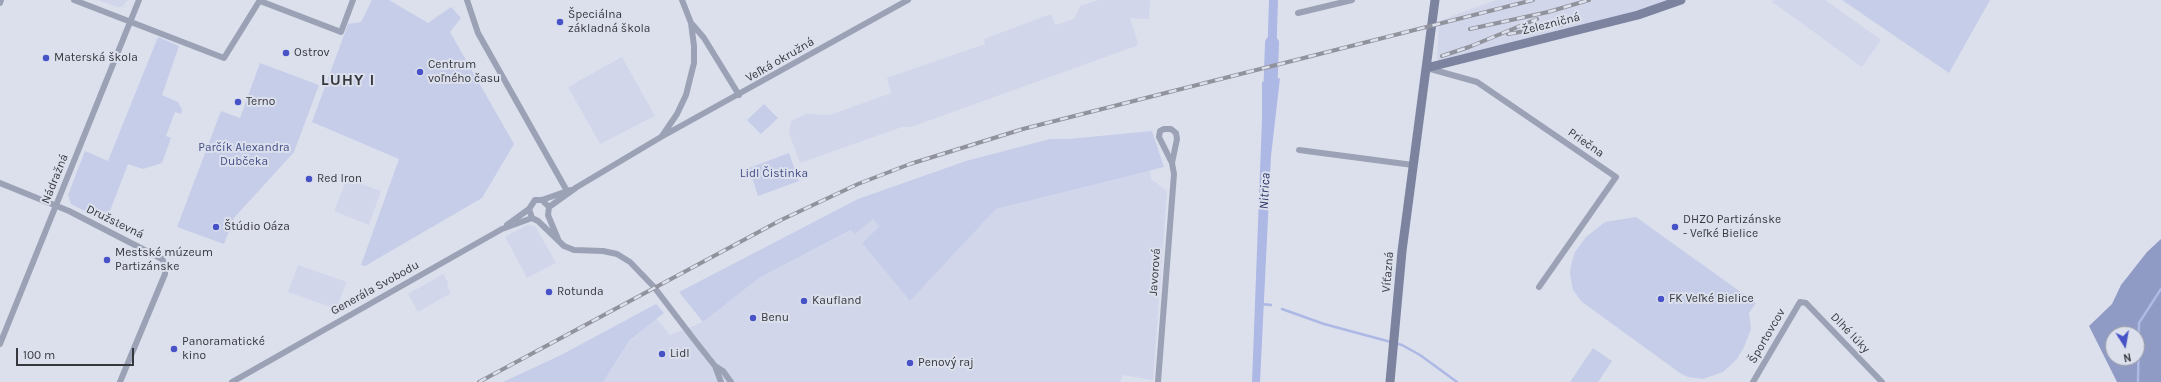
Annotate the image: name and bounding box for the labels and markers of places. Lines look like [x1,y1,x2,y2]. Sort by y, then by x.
place label: Špeciálna základná škola [568,8,650,36]
marker: Špeciálna základná škola [555,17,565,27]
place label: Ostrov [294,46,329,60]
marker: Ostrov [281,48,291,58]
place label: Materská škola [54,51,138,65]
marker: Materská škola [41,53,51,63]
place label: Centrum voľného času [428,58,500,86]
marker: Centrum voľného času [415,67,425,77]
place label: Terno [246,95,275,109]
marker: Terno [233,97,243,107]
place label: Red Iron [317,172,362,186]
marker: Red Iron [304,174,314,184]
place label: DHZO Partizánske - Veľké Bielice [1683,213,1781,241]
place label: Štúdio Oáza [224,220,290,234]
marker: Štúdio Oáza [211,222,221,232]
marker: DHZO Partizánske - Veľké Bielice [1670,222,1680,232]
place label: Mestské múzeum Partizánske [115,246,213,274]
marker: Mestské múzeum Partizánske [102,255,112,265]
place label: Rotunda [557,285,604,299]
marker: Rotunda [544,287,554,297]
place label: FK Veľké Bielice [1669,292,1754,306]
place label: Kaufland [812,294,862,308]
marker: FK Veľké Bielice [1656,294,1666,304]
marker: Kaufland [799,296,809,306]
place label: Benu [761,311,789,325]
marker: Benu [748,313,758,323]
place label: Panoramatické kino [182,335,265,363]
marker: Panoramatické kino [169,344,179,354]
place label: Lidl [670,347,690,361]
marker: Lidl [657,349,667,359]
place label: Penový raj [918,356,974,370]
marker: Penový raj [905,358,915,368]

